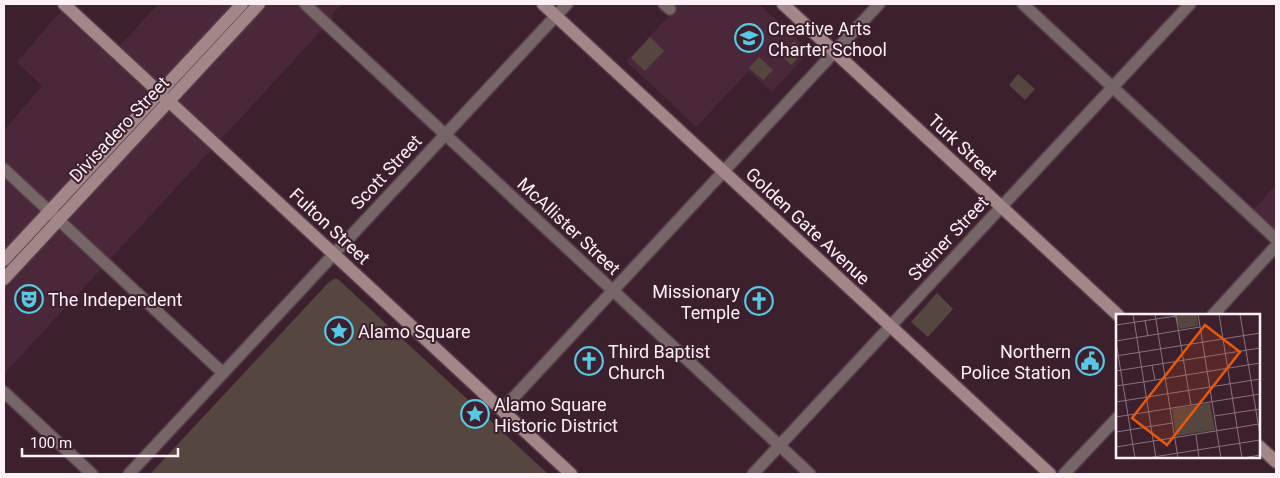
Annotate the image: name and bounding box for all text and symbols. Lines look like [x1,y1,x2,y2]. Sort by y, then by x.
place label: Creative Arts Charter School [768,18,887,60]
school or university icon: Creative Arts Charter School [734,23,764,53]
street label: Divisadero Street [65,72,173,186]
street label: Turk Street [924,110,1002,184]
street label: Scott Street [346,130,426,214]
street label: Golden Gate Avenue [742,163,874,289]
street label: McAllister Street [513,173,625,279]
street label: Fulton Street [286,184,375,269]
street label: Steiner Street [903,191,993,285]
place label: Missionary Temple [652,281,740,323]
theatre icon: The Independent [14,284,44,314]
church icon: Missionary Temple [744,286,774,316]
place label: The Independent [48,289,182,310]
inset map [1116,314,1260,458]
place icon: Alamo Square [324,316,354,346]
place label: Alamo Square [358,321,471,342]
place label: Third Baptist Church [608,341,710,383]
place label: Northern Police Station [960,341,1071,383]
church icon: Third Baptist Church [574,346,604,376]
public building icon: Northern Police Station [1075,346,1105,376]
place label: Alamo Square Historic District [494,394,618,436]
place icon: Alamo Square Historic District [460,399,490,429]
scale bar [22,426,179,458]
text: 100 m [30,434,72,452]

